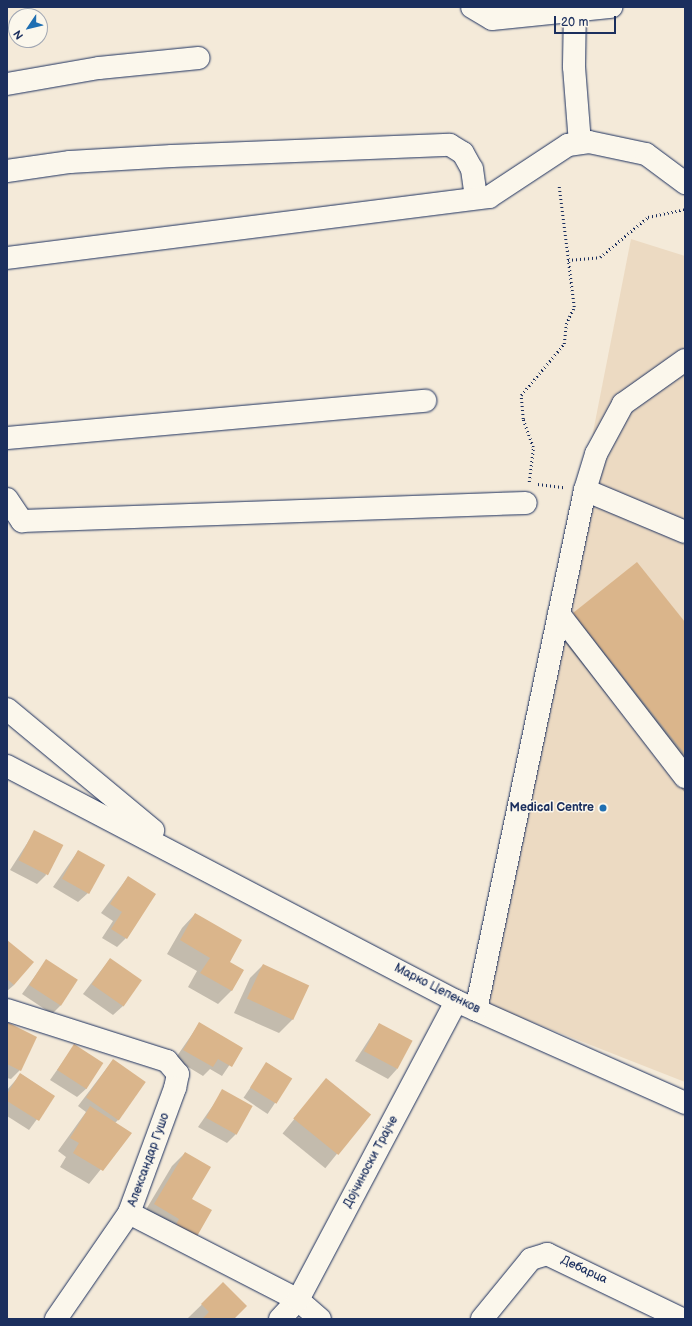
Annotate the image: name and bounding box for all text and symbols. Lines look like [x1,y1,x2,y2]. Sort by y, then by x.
north arrow [8,8,48,48]
scale bar [556,8,618,34]
text: 20 m [561,15,588,30]
text: N [11,27,26,42]
place label: Medical Centre [510,801,594,815]
marker: Medical Centre [597,802,609,814]
street label: Марко Цепенков [392,961,482,1017]
street label: Александар Гушо [125,1111,173,1209]
street label: Дојчиноски Трајче [341,1114,401,1210]
street label: Дебарца [558,1253,610,1287]

